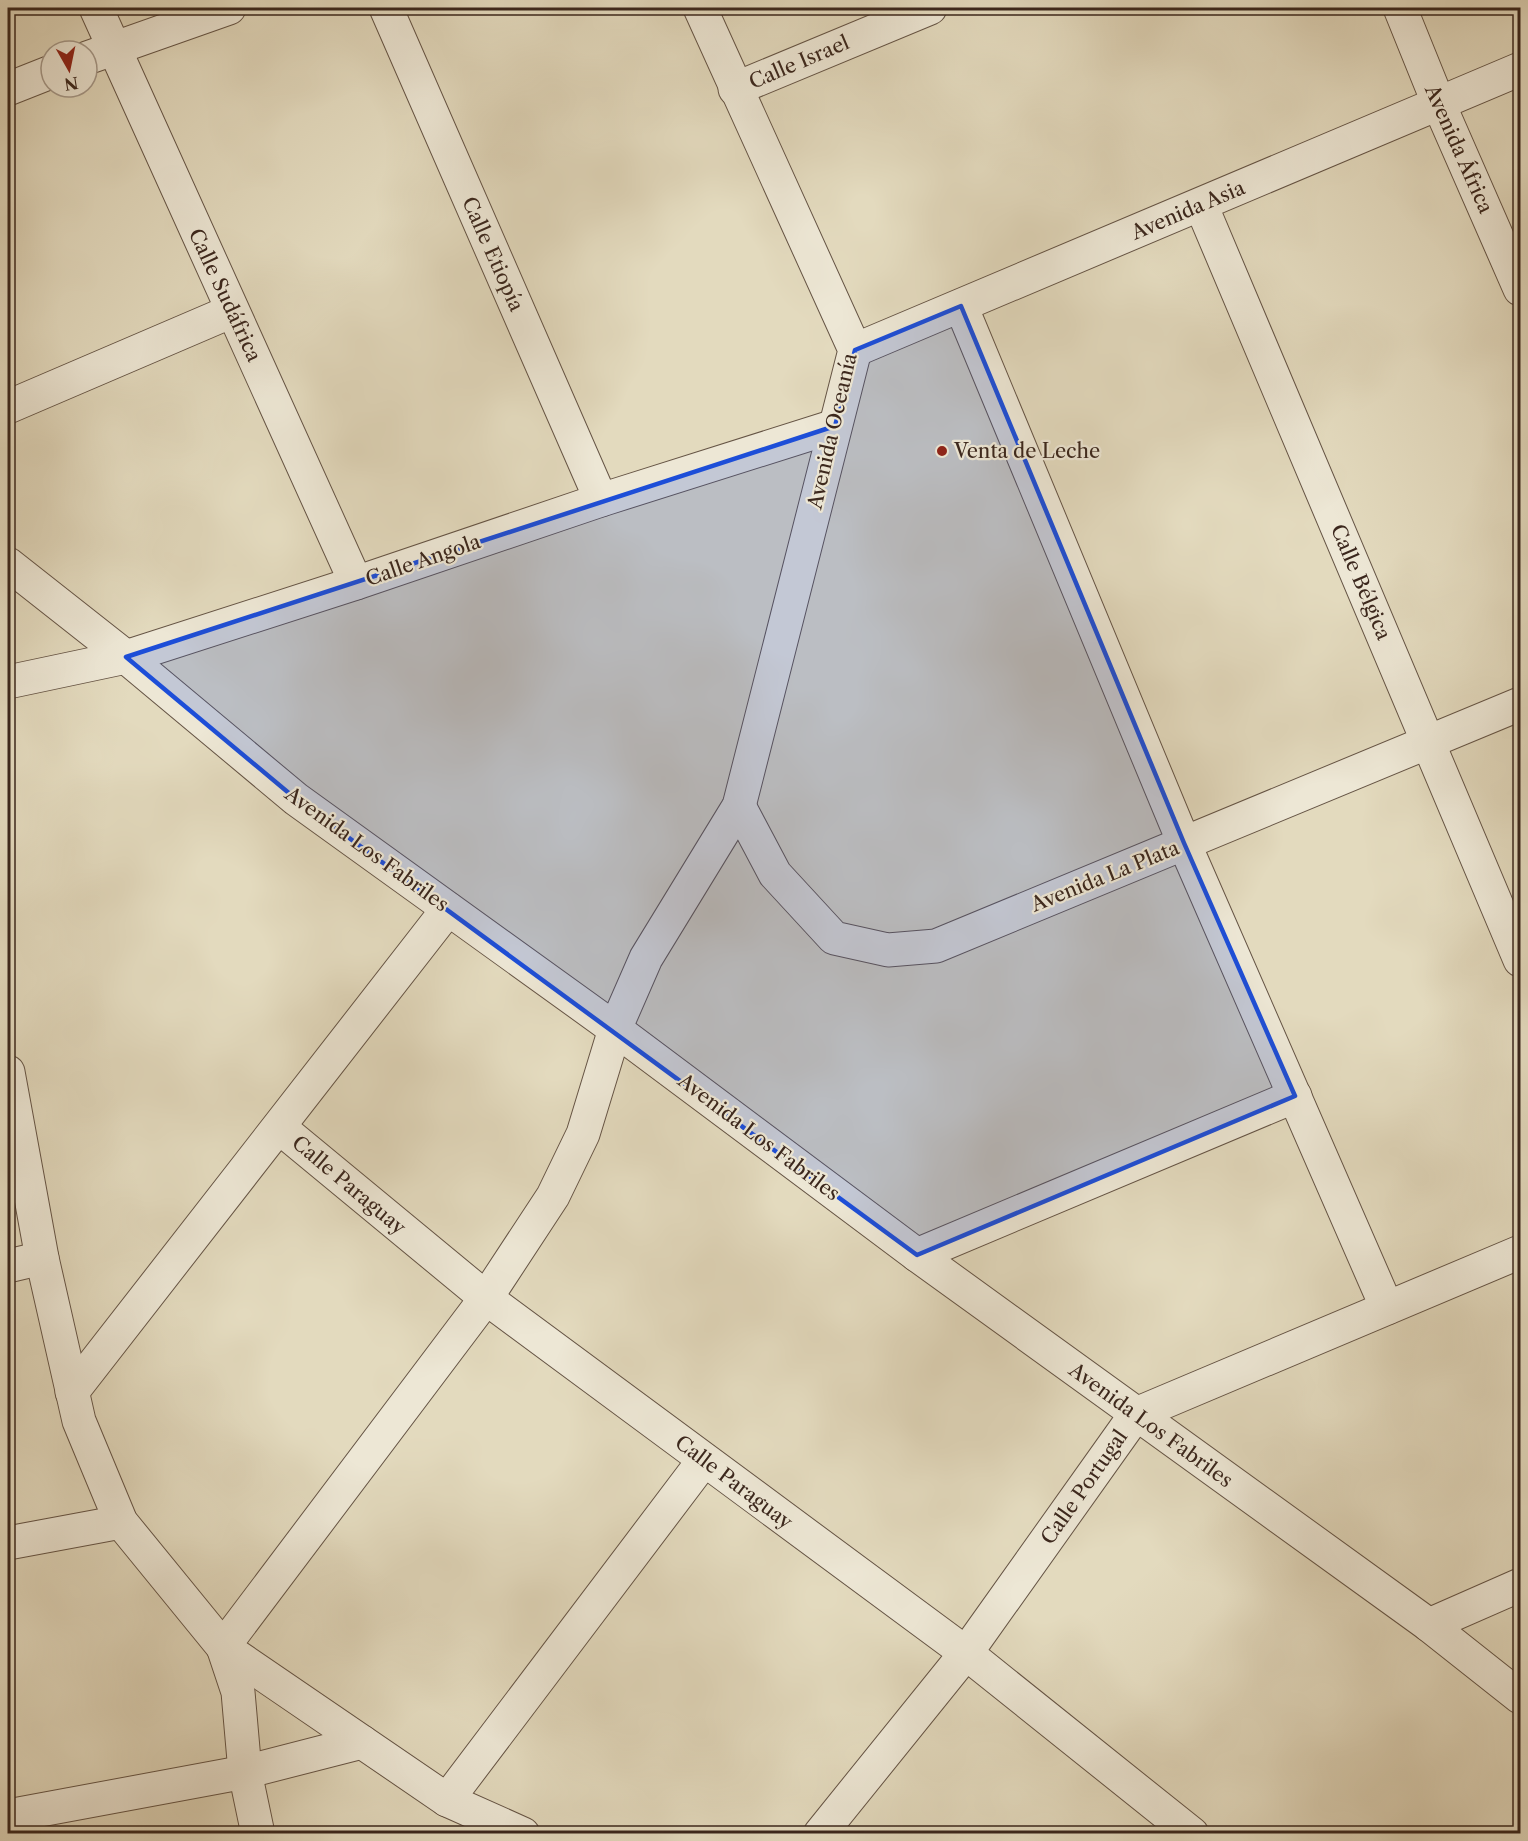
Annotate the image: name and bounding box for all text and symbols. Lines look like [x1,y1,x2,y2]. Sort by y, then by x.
street label: Calle Israel [745,30,853,94]
north arrow [39,39,99,99]
text: N [63,73,80,95]
street label: Avenida África [1420,80,1499,217]
street label: Avenida Asia [1127,175,1249,245]
street label: Calle Etiopía [457,193,529,315]
street label: Calle Sudáfrica [184,225,267,366]
street label: Avenida Oceanía [802,350,862,512]
place label: Venta de Leche [953,439,1100,463]
marker: Venta de Leche [935,444,949,458]
street label: Calle Bélgica [1326,521,1396,644]
street label: Calle Angola [362,529,484,591]
street label: Avenida Los Fabriles [280,781,453,916]
street label: Avenida La Plata [1027,835,1183,917]
street label: Avenida Los Fabriles [673,1068,845,1206]
street label: Calle Paraguay [287,1131,411,1240]
street label: Avenida Los Fabriles [1064,1357,1237,1492]
street label: Calle Portugal [1036,1425,1132,1549]
street label: Calle Paraguay [671,1430,798,1534]

